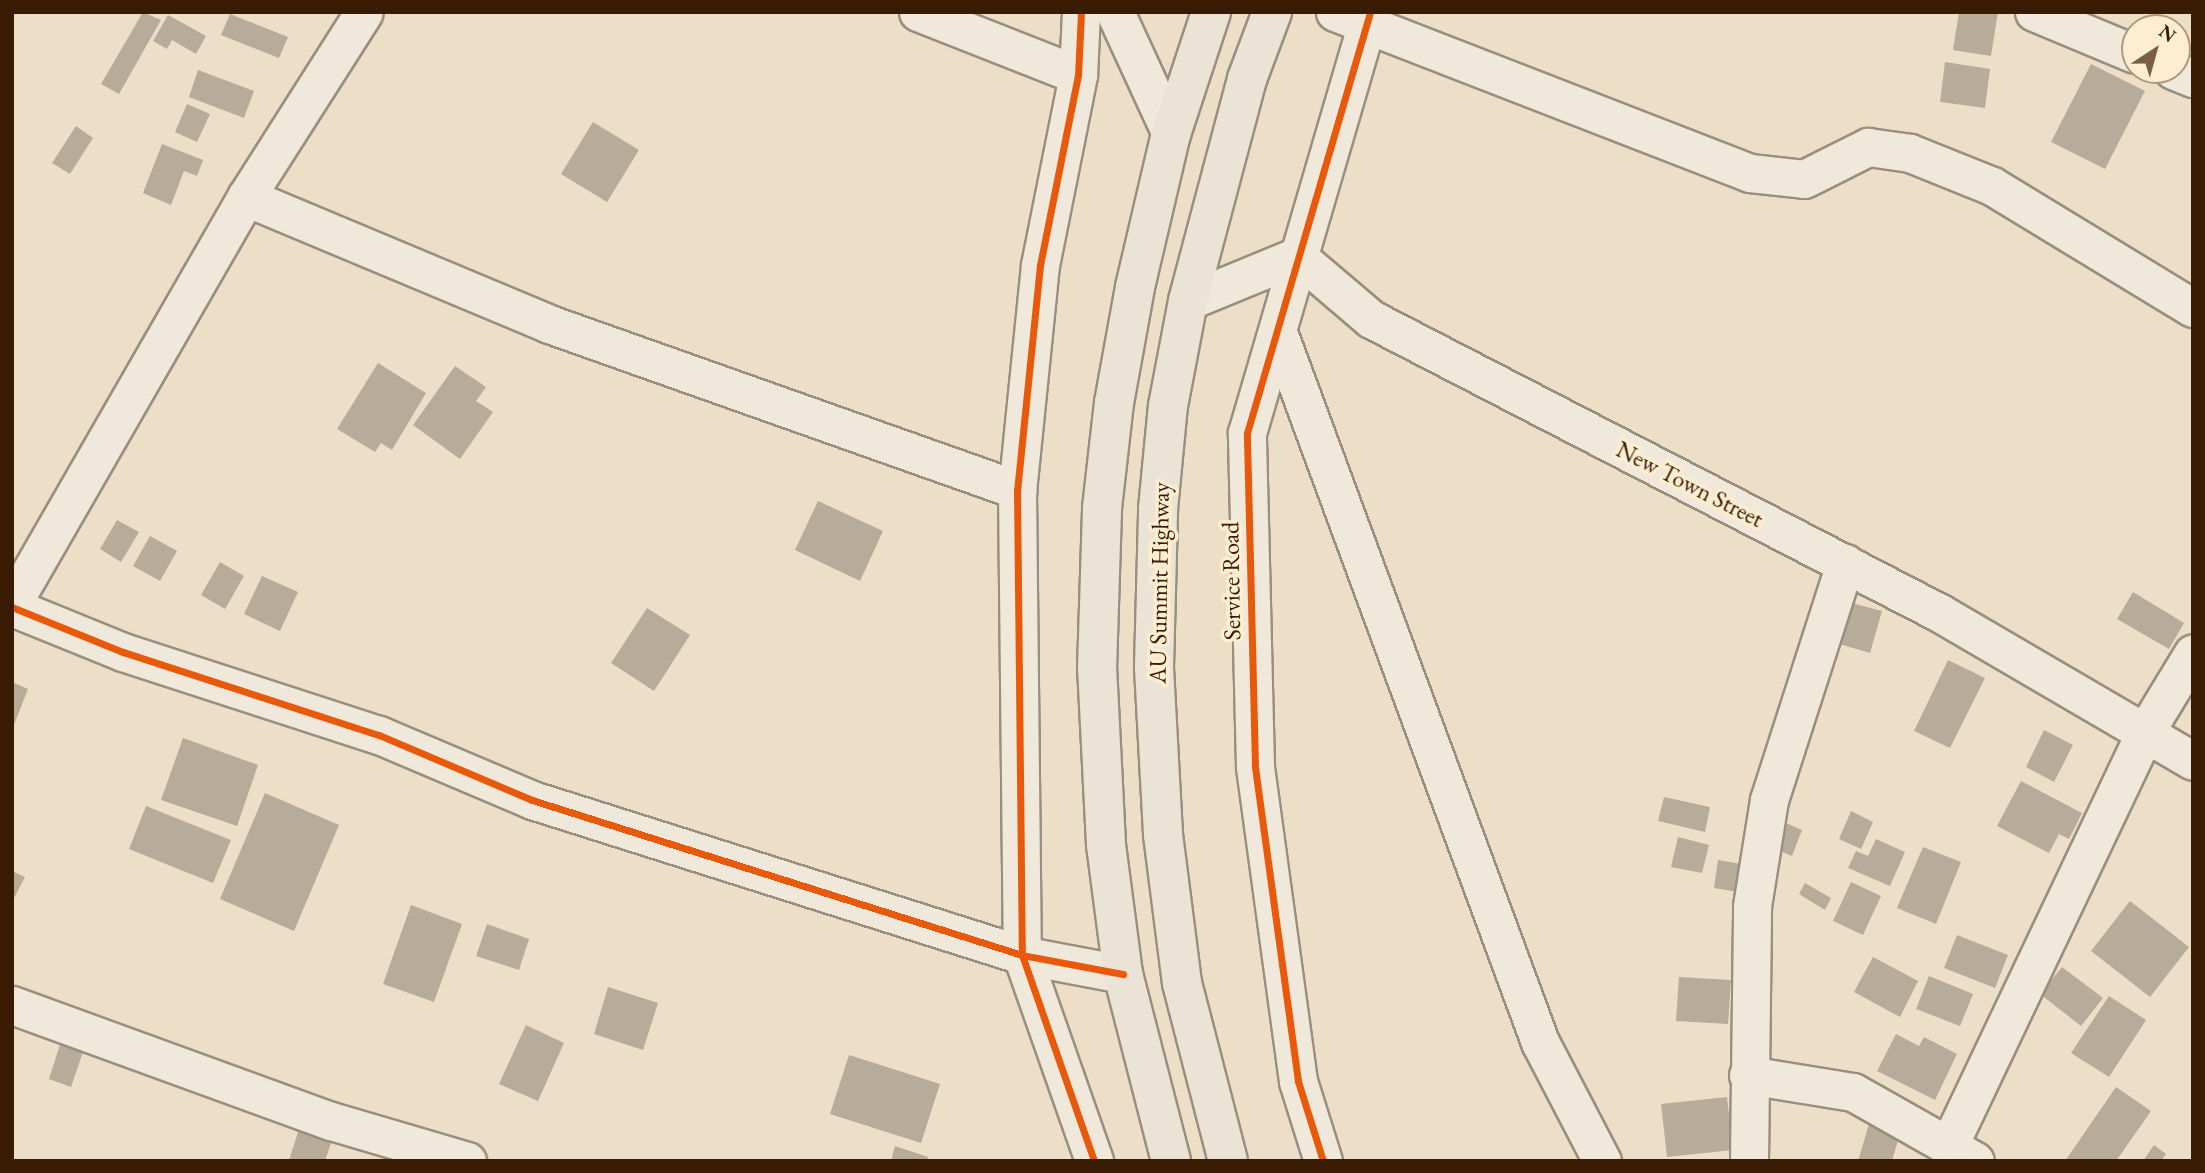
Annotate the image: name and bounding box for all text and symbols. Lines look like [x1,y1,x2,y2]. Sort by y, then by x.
north arrow [2121,14,2191,84]
text: N [2154,19,2181,48]
street label: New Town Street [1612,435,1768,533]
street label: AU Summit Highway [1143,482,1175,684]
street label: Service Road [1216,521,1246,641]

